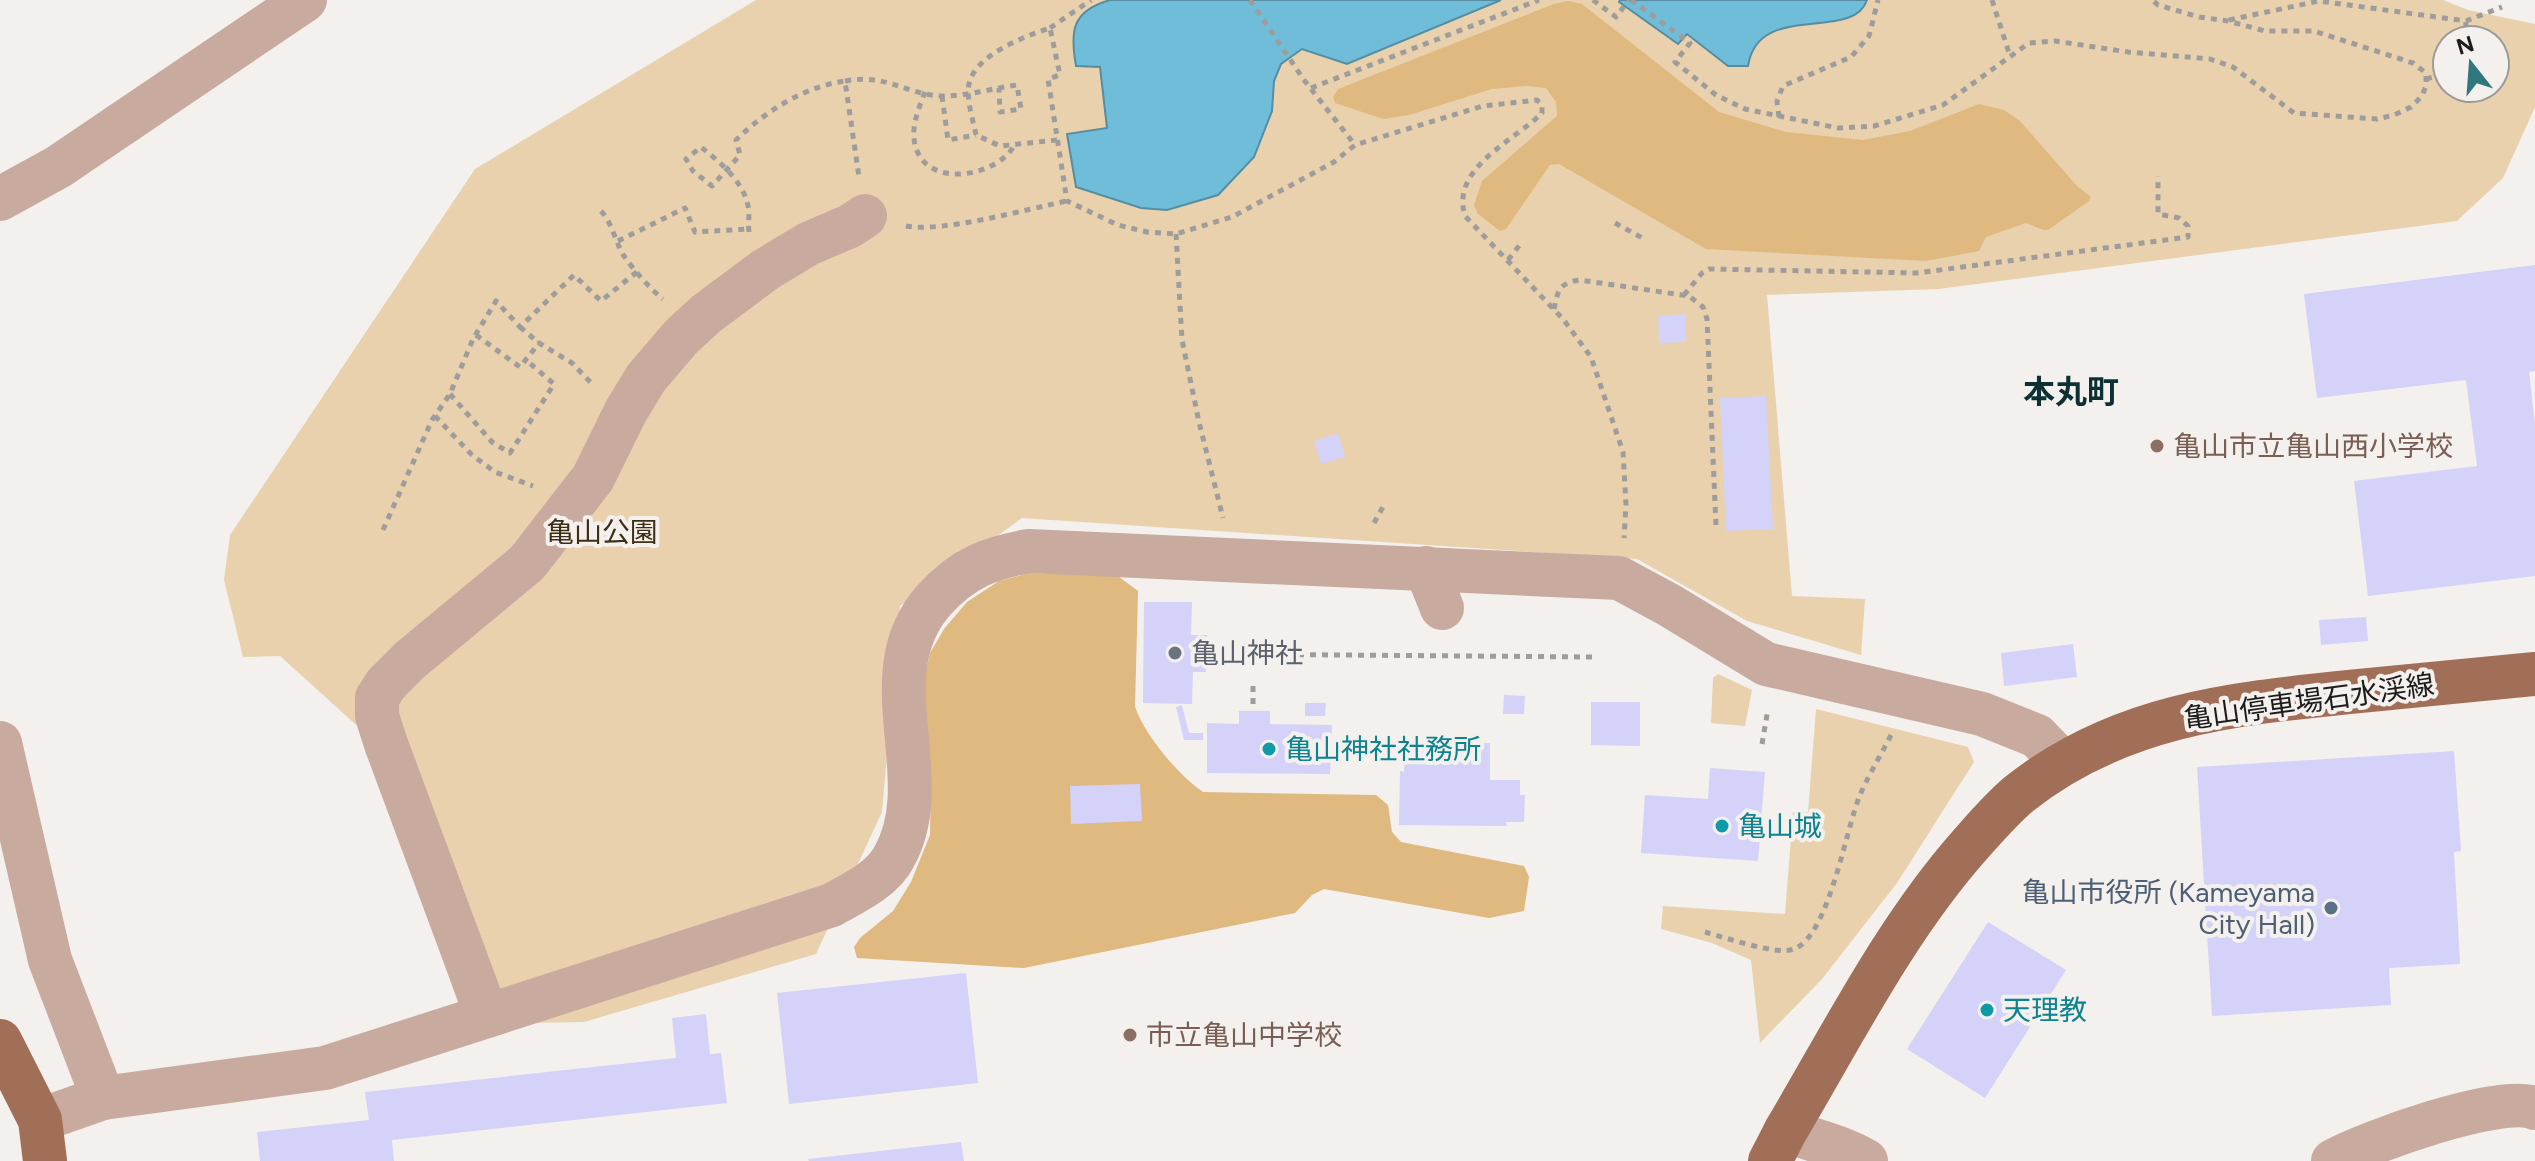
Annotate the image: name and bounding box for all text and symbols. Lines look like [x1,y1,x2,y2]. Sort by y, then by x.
north arrow [2431,24,2511,104]
text: N [2453,30,2477,61]
district label: 本丸町 [2023,373,2119,411]
place label: 亀山市立亀山西小学校 [2173,429,2453,463]
marker: 亀山市立亀山西小学校 [2148,437,2166,455]
park label: 亀山公園 [546,515,658,549]
place label: 亀山神社 [1191,636,1303,670]
marker: 亀山神社 [1166,644,1184,662]
street label: 亀山停車場石水渓線 [2182,667,2436,735]
place label: 亀山神社社務所 [1285,732,1481,766]
marker: 亀山神社社務所 [1260,740,1278,758]
place label: 亀山城 [1738,809,1822,843]
marker: 亀山城 [1713,817,1731,835]
place label: 亀山市役所 (Kameyama City Hall) [2022,875,2315,941]
marker: 亀山市役所 (Kameyama City Hall) [2322,899,2340,917]
place label: 天理教 [2003,993,2087,1027]
marker: 天理教 [1978,1001,1996,1019]
place label: 市立亀山中学校 [1146,1018,1342,1052]
marker: 市立亀山中学校 [1121,1026,1139,1044]

